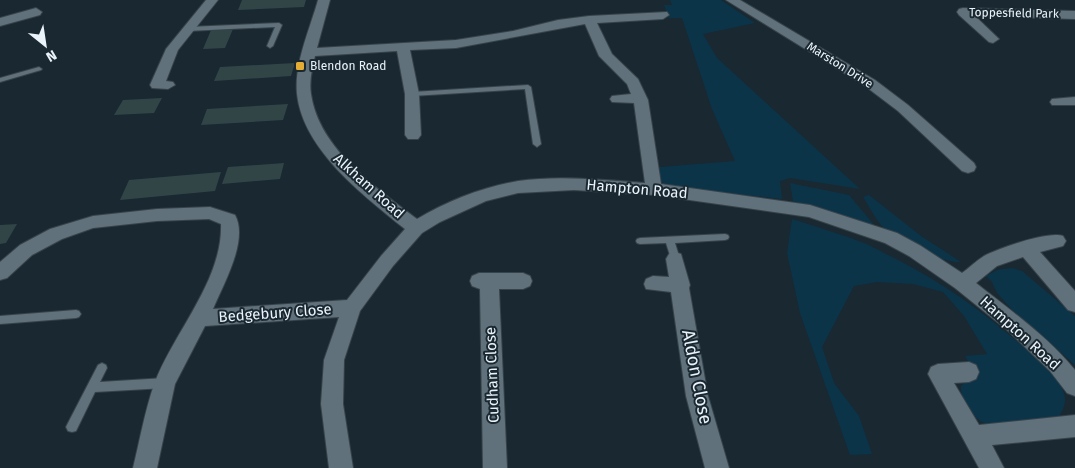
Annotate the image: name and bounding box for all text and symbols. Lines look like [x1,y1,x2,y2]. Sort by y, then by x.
street label: Toppesfield Park [969,5,1060,21]
north arrow [20,20,70,70]
street label: Marston Drive [804,39,876,91]
text: N [43,46,60,66]
place label: Blendon Road [310,59,386,73]
marker: Blendon Road [294,60,306,72]
street label: Alkham Road [330,150,408,222]
street label: Hampton Road [586,176,688,202]
street label: Hampton Road [976,292,1064,374]
street label: Bedgebury Close [218,300,332,326]
street label: Cudham Close [481,327,503,423]
street label: Aldon Close [677,328,717,426]

